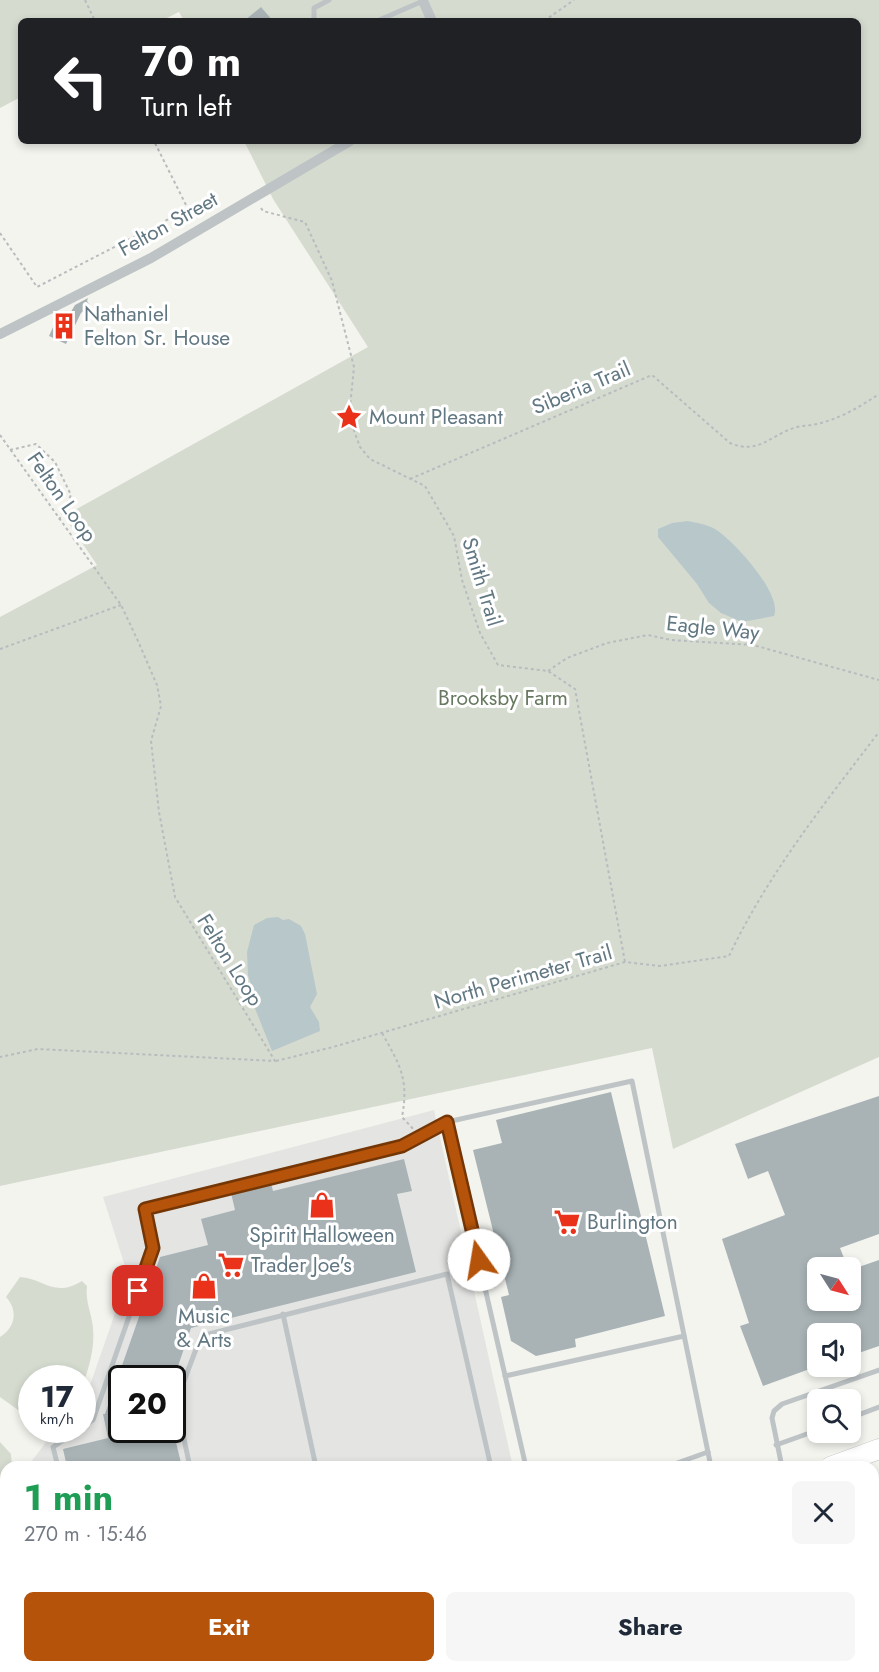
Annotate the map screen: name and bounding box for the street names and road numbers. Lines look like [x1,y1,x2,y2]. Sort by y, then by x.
street label: Felton Street [113,184,223,264]
street label: Siberia Trail [527,354,635,422]
street label: Felton Loop [20,446,104,548]
street label: Smith Trail [454,534,510,630]
street label: Eagle Way [665,608,762,648]
street label: Felton Loop [190,908,270,1012]
street label: North Perimeter Trail [430,937,616,1017]

